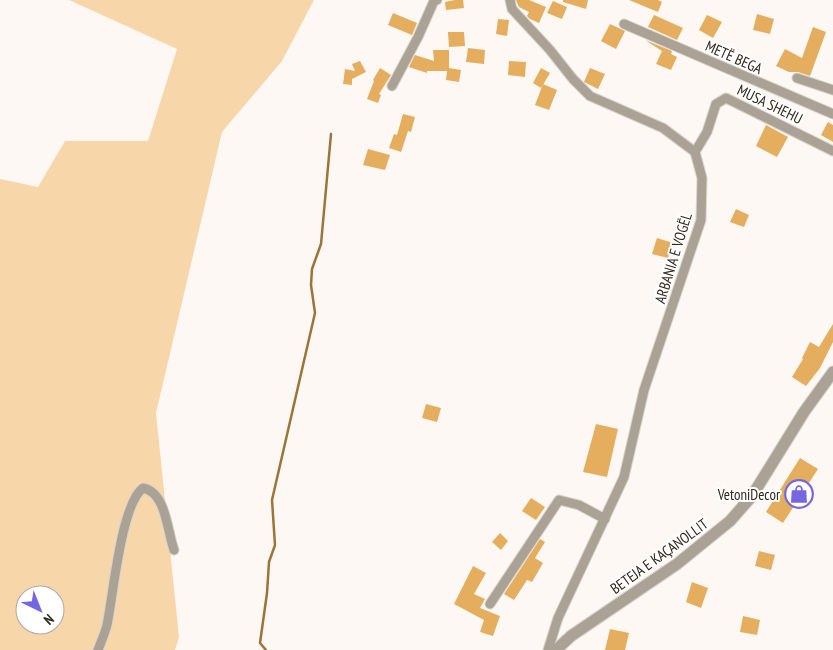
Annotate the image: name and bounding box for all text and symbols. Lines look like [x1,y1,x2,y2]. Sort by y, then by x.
street label: METË BEGA [703,36,766,78]
street label: MUSA SHEHU [734,80,806,128]
street label: ARBANIA E VOGËL [650,210,696,306]
shop icon: VetoniDecor [784,479,814,509]
place label: VetoniDecor [717,485,781,504]
street label: BETEJA E KAÇANOLLIT [606,514,712,598]
north arrow [15,585,65,635]
text: N [40,610,58,629]

